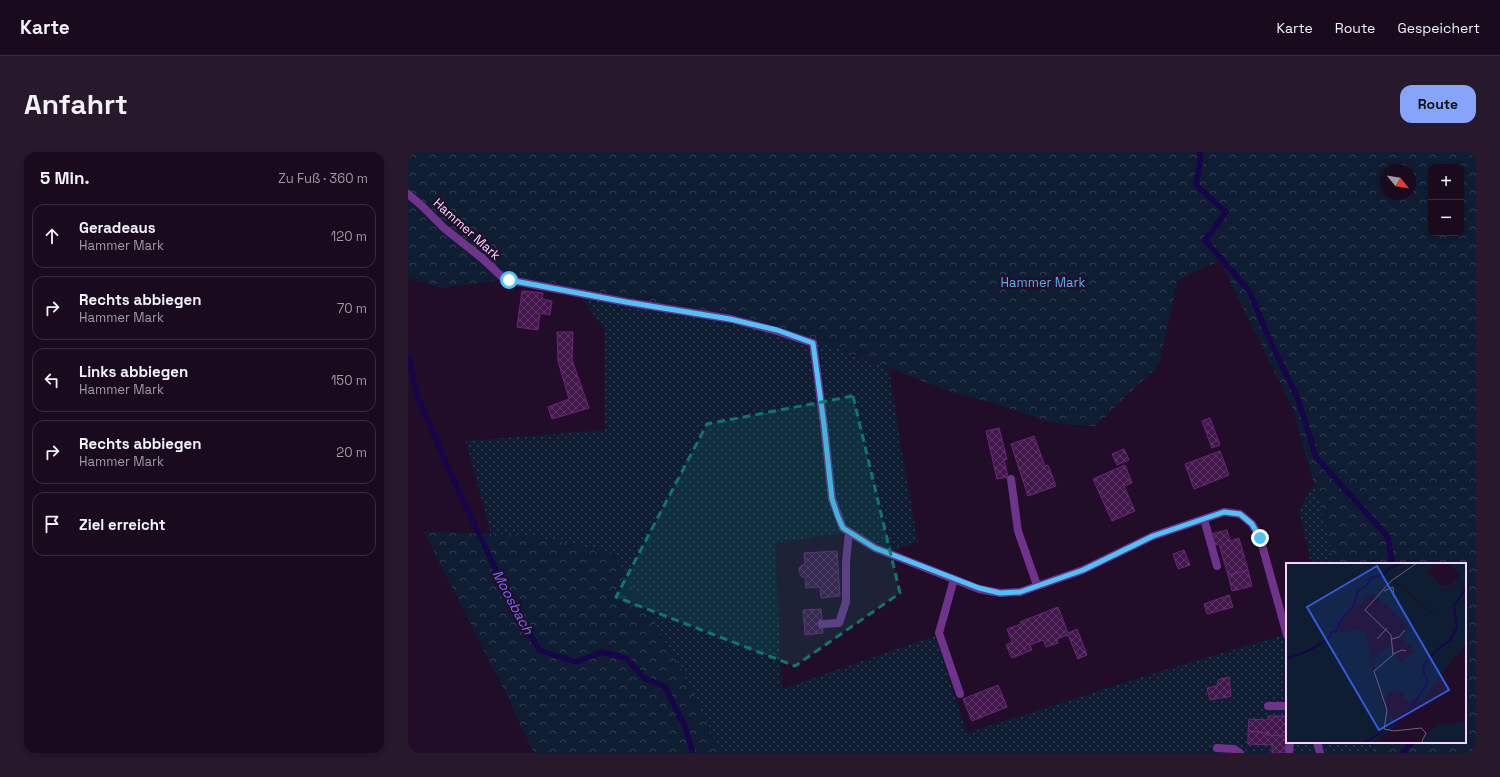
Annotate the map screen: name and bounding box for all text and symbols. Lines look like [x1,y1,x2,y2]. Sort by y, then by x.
text: Karte [20,15,70,40]
text: Karte [1277,19,1313,37]
text: Route [1335,19,1375,37]
text: Gespeichert [1397,19,1480,37]
button: Route [1400,85,1476,123]
text: Anfahrt [24,86,128,122]
north arrow [1380,164,1416,200]
map controls [1428,164,1464,236]
button: + [1428,164,1464,200]
text: 5 Min. [40,167,90,189]
text: Zu Fuß · 360 m [278,170,368,187]
street label: Hammer Mark [430,194,504,264]
button: − [1428,200,1464,236]
text: Geradeaus [79,218,156,237]
icon: ahead [41,225,63,247]
text: 120 m [331,228,367,245]
text: Hammer Mark [79,237,164,254]
route start [500,271,518,289]
park label: Hammer Mark [1001,274,1085,291]
text: Rechts abbiegen [79,290,201,309]
icon: right [41,297,63,319]
text: 70 m [337,300,367,317]
text: Hammer Mark [79,309,164,326]
text: Links abbiegen [79,362,188,381]
icon: left [41,369,63,391]
text: 150 m [331,372,367,389]
text: Hammer Mark [79,381,164,398]
text: Rechts abbiegen [79,434,201,453]
icon: right [41,441,63,463]
text: 20 m [336,444,367,461]
text: Hammer Mark [79,453,164,470]
icon: arrive [41,513,63,535]
text: Ziel erreicht [79,515,166,534]
route end [1251,529,1269,547]
inset map [1286,563,1466,743]
water label: Moosbach [488,567,538,638]

